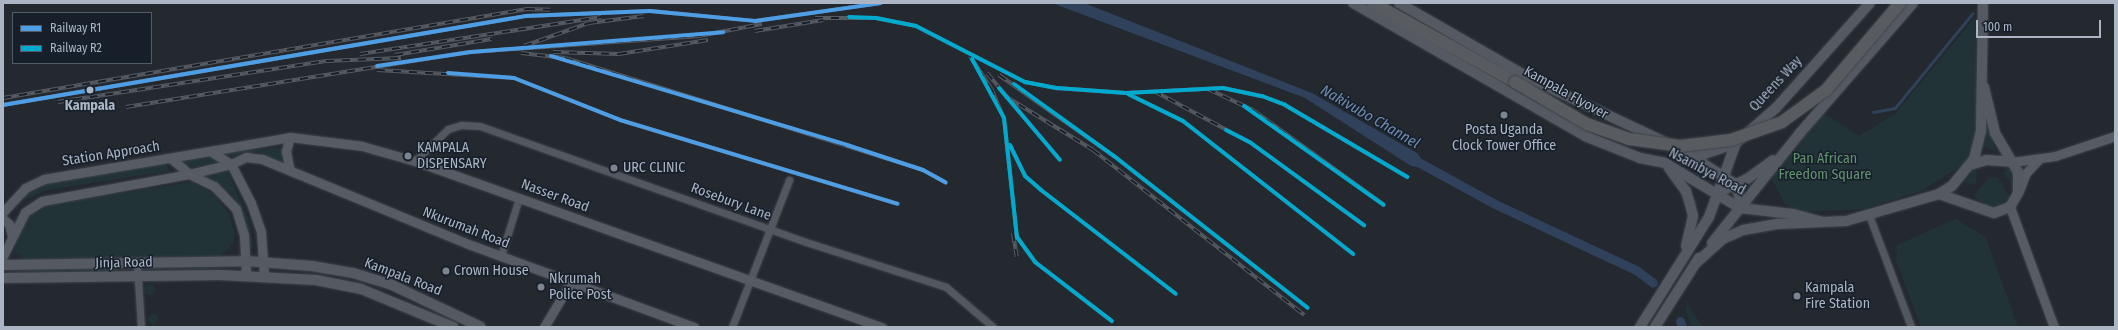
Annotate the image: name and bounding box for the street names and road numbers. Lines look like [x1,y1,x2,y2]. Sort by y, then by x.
street label: Queens Way [1746,53,1806,115]
street label: Kampala Flyover [1521,63,1611,123]
street label: Station Approach [61,138,161,170]
street label: Nsambya Road [1666,145,1748,199]
street label: Nasser Road [519,176,591,216]
street label: Rosebury Lane [689,180,773,224]
street label: Nkurumah Road [420,204,512,252]
street label: Jinja Road [95,254,153,272]
street label: Kampala Road [362,255,444,299]

